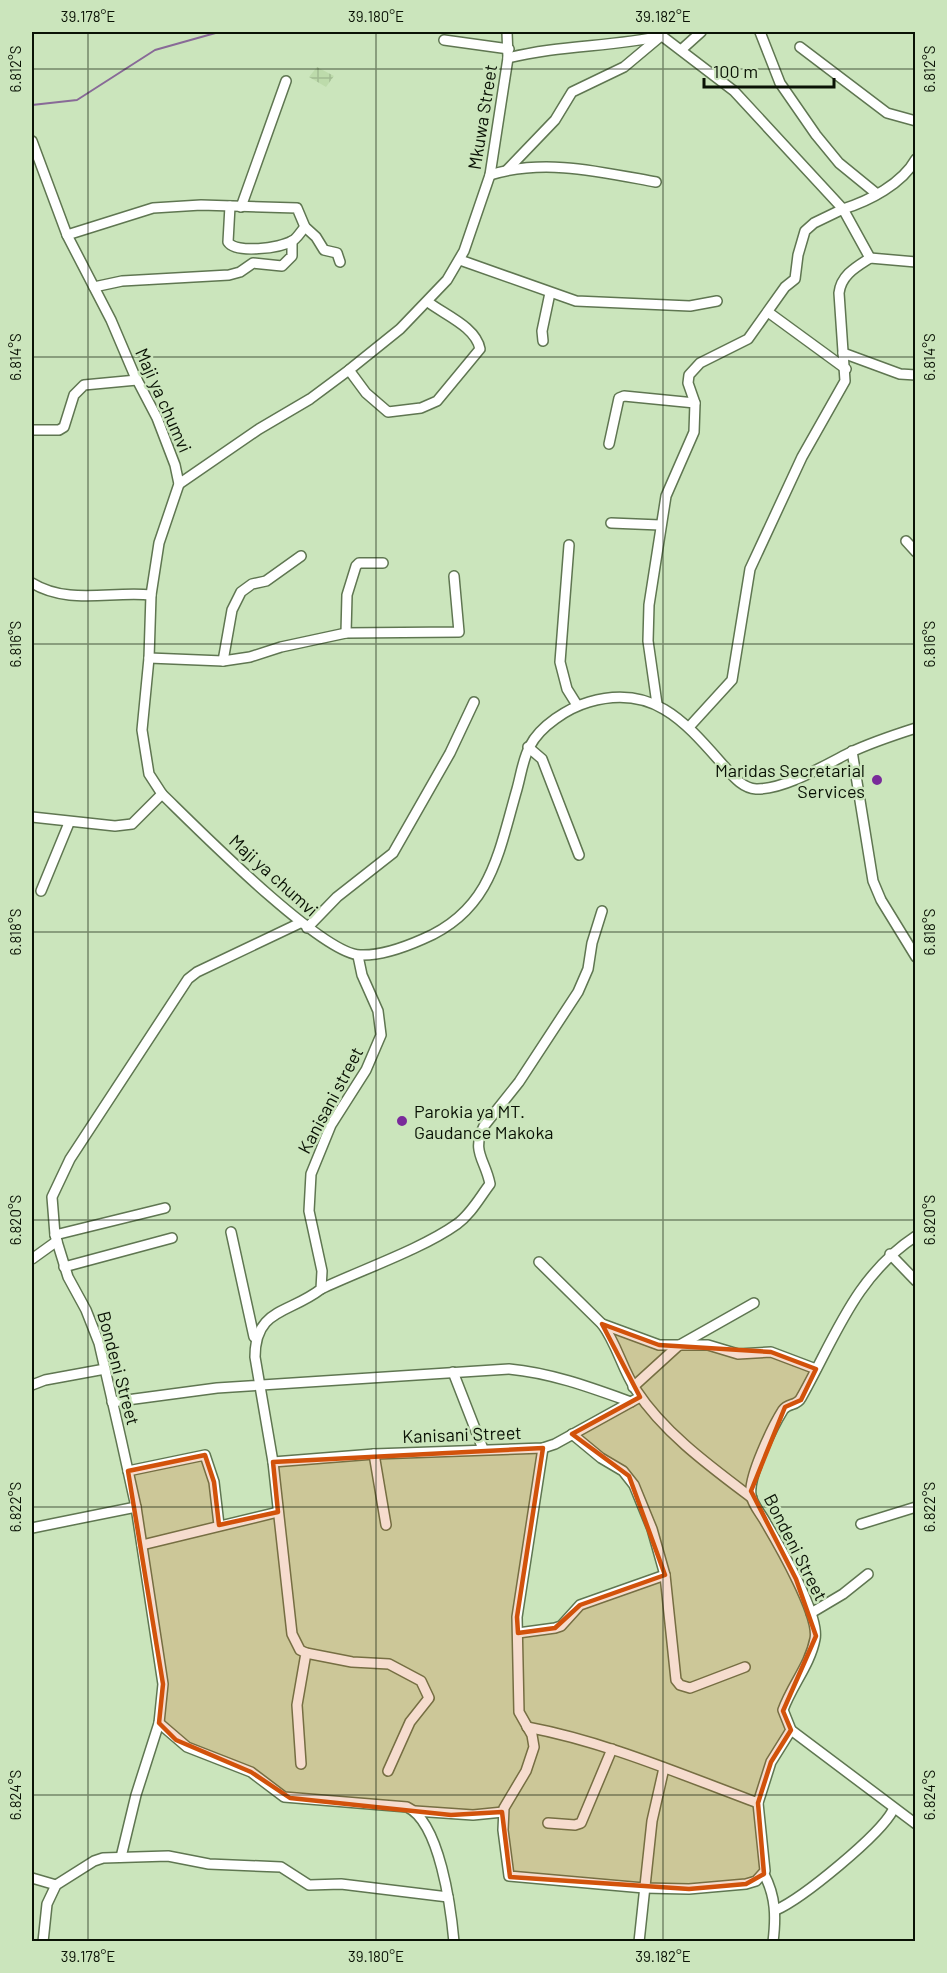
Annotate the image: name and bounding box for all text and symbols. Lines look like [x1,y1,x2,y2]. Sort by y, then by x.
text: 39.178°E [61,7,115,25]
text: 39.180°E [348,7,404,25]
text: 39.182°E [635,7,691,25]
text: 6.812°S [6,45,24,93]
text: 6.812°S [920,45,938,93]
scale bar [704,51,834,89]
text: 100 m [713,60,758,82]
street label: Mkuwa Street [463,63,501,171]
text: 6.814°S [6,333,24,381]
text: 6.814°S [920,333,938,381]
street label: Maji ya chumvi [131,344,197,456]
text: 6.816°S [6,621,24,667]
text: 6.816°S [920,621,938,667]
place label: Maridas Secretarial Services [715,759,865,802]
marker: Maridas Secretarial Services [870,773,884,787]
street label: Maji ya chumvi [225,829,323,921]
text: 6.818°S [6,909,24,955]
text: 6.818°S [920,909,938,955]
street label: Kanisani street [293,1043,367,1157]
place label: Parokia ya MT. Gaudance Makoka [414,1100,553,1143]
marker: Parokia ya MT. Gaudance Makoka [395,1114,409,1128]
text: 6.820°S [6,1195,24,1245]
text: 6.820°S [920,1195,938,1245]
street label: Bondeni Street [93,1309,145,1427]
street label: Kanisani Street [402,1421,522,1447]
text: 6.822°S [6,1482,24,1532]
text: 6.822°S [920,1482,938,1532]
street label: Bondeni Street [760,1490,832,1604]
text: 6.824°S [6,1770,24,1820]
text: 6.824°S [920,1770,938,1820]
text: 39.178°E [61,1947,115,1965]
text: 39.180°E [348,1947,404,1965]
text: 39.182°E [635,1947,691,1965]

